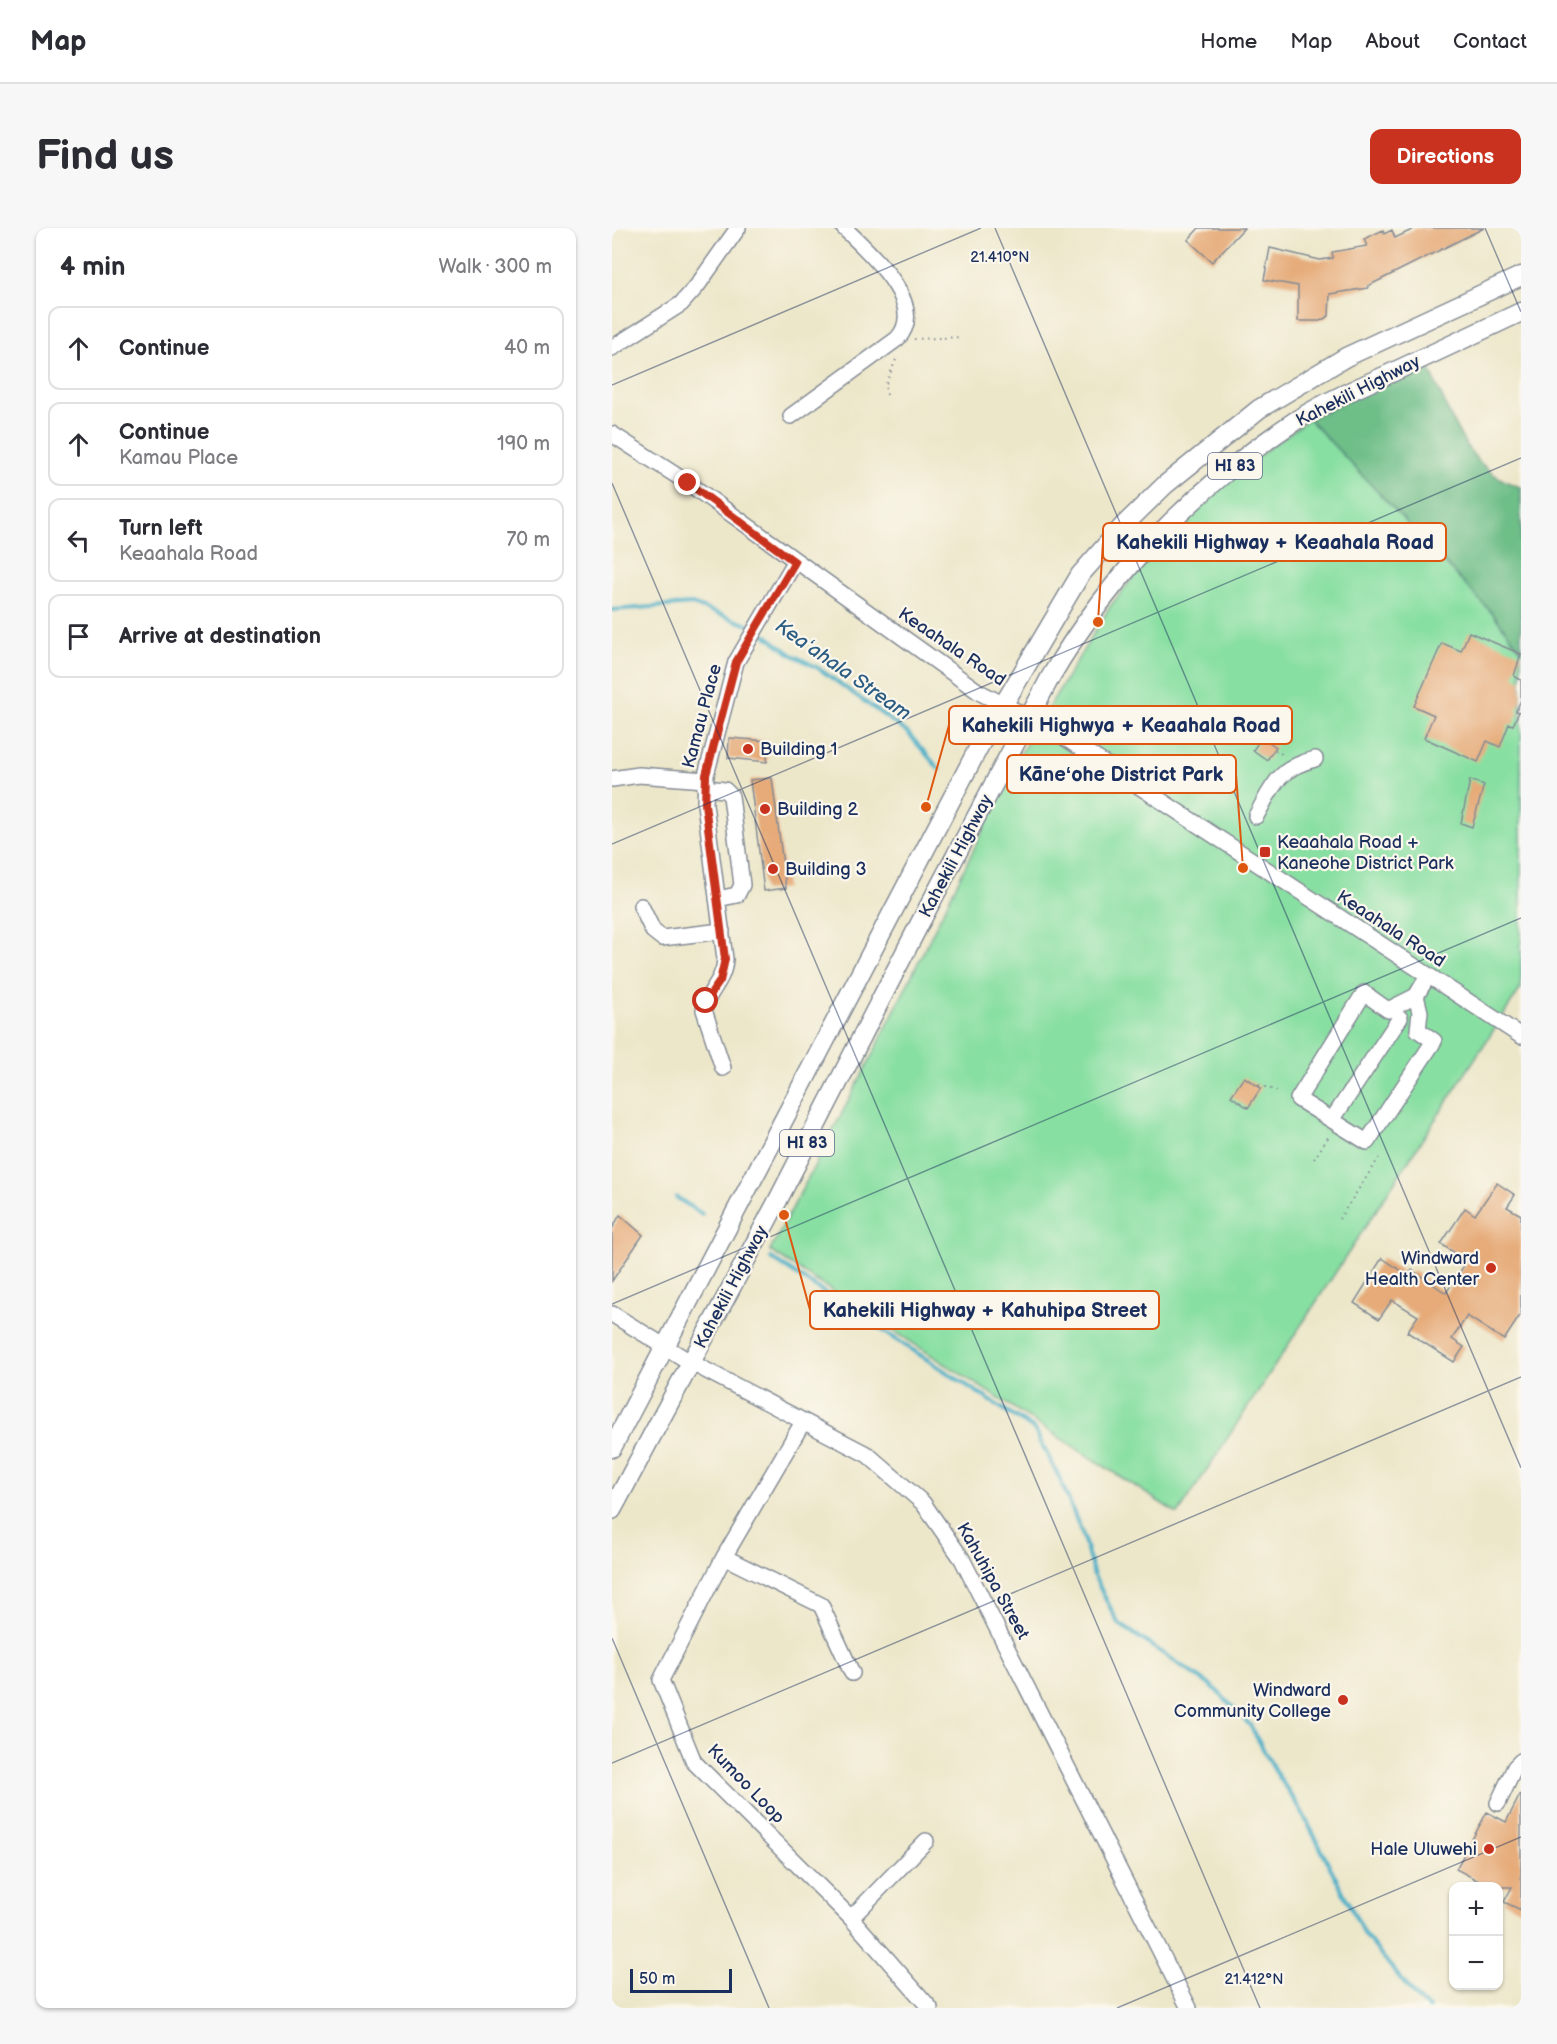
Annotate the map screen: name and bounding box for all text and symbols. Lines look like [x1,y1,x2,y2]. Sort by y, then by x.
text: Map [30,25,86,58]
text: Home [1200,29,1257,54]
text: Map [1290,29,1332,54]
text: About [1365,29,1420,54]
text: Contact [1453,29,1527,54]
button: Directions [1370,129,1521,184]
text: Find us [36,131,174,182]
text: 21.410°N [970,248,1030,267]
text: 4 min [60,252,125,283]
text: Walk · 300 m [439,255,552,279]
icon: ahead [62,332,95,365]
text: Continue [119,335,209,362]
text: 40 m [504,336,550,360]
street label: Kahekili Highway [1293,350,1424,431]
text: Continue [119,419,209,446]
icon: ahead [62,428,95,461]
text: 190 m [497,432,550,456]
text: Kamau Place [119,446,238,470]
road number: HI 83 [1208,453,1262,479]
route end [674,469,700,495]
text: Turn left [119,515,203,542]
callout: Kahekili Highway + Keaahala Road [1103,523,1446,561]
icon: left [62,524,95,557]
text: 70 m [506,528,550,552]
text: Kahekili Highway + Keaahala Road [1116,531,1434,555]
text: Keaahala Road [119,542,258,566]
street label: Keaahala Road [894,603,1010,691]
water label: Keaʻahala Stream [770,614,916,726]
icon: arrive [62,620,95,653]
text: Arrive at destination [119,623,321,650]
street label: Kamau Place [678,661,726,771]
callout: Kahekili Highwya + Keaahala Road [949,706,1292,744]
text: Kahekili Highwya + Keaahala Road [962,714,1280,738]
place label: Building 1 [760,739,837,760]
marker: Building 1 [741,742,755,756]
callout: Kāneʻohe District Park [1007,755,1236,793]
text: Kāneʻohe District Park [1019,763,1224,787]
street label: Kahekili Highway [915,790,998,921]
place label: Building 2 [777,799,858,820]
marker: Building 2 [758,802,772,816]
place label: Keaahala Road + Kaneohe District Park [1277,832,1454,874]
marker: Keaahala Road + Kaneohe District Park [1258,845,1272,859]
place label: Building 3 [785,859,866,880]
marker: Building 3 [766,862,780,876]
street label: Keaahala Road [1333,886,1449,972]
route start [692,987,718,1013]
road number: HI 83 [780,1130,834,1156]
street label: Kahekili Highway [690,1221,773,1352]
place label: Windward Health Center [1365,1248,1480,1290]
marker: Windward Health Center [1484,1261,1498,1275]
callout: Kahekili Highway + Kahuhipa Street [810,1291,1159,1329]
text: Kahekili Highway + Kahuhipa Street [823,1299,1148,1323]
street label: Kahuhipa Street [952,1519,1034,1643]
place label: Windward Community College [1174,1680,1331,1722]
marker: Windward Community College [1336,1693,1350,1707]
street label: Kumoo Loop [703,1740,789,1828]
place label: Hale Uluwehi [1370,1839,1477,1860]
marker: Hale Uluwehi [1482,1842,1496,1856]
map controls [1449,1882,1503,1990]
button: + [1449,1882,1503,1936]
button: − [1449,1936,1503,1990]
scale bar [630,1966,732,1994]
text: 50 m [639,1970,675,1989]
text: 21.412°N [1225,1970,1283,1989]

